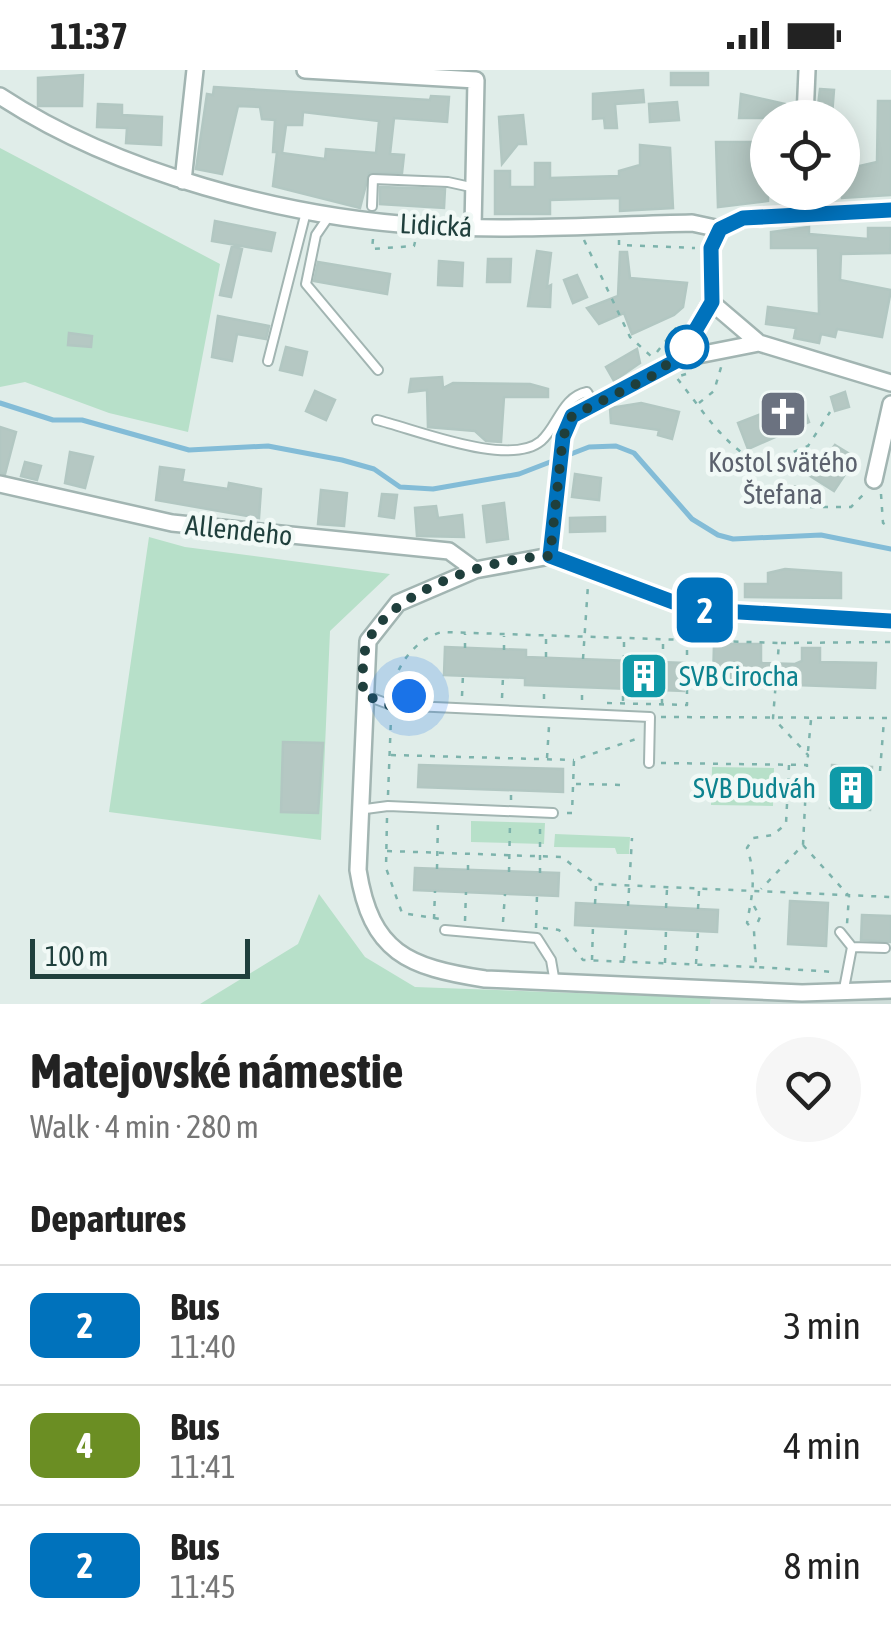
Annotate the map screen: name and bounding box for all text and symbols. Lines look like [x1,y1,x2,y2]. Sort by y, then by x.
text: 11:37 [50,14,128,57]
map controls [750,100,860,210]
button: locate [750,100,860,210]
street label: Lidická [399,207,473,243]
unlabelled marker [666,326,708,368]
church icon: Kostol svätého Štefana [757,388,809,440]
place label: Kostol svätého Štefana [708,446,858,510]
street label: Allendeho [184,508,294,552]
line badge: 2 [672,578,738,642]
text: 2 [697,590,713,630]
building icon: SVB Cirocha [618,650,670,702]
place label: SVB Cirocha [679,660,799,692]
your location [384,671,434,721]
building icon: SVB Dudváh [825,762,877,814]
place label: SVB Dudváh [693,772,816,804]
scale bar [30,934,250,978]
text: 100 m [45,940,108,972]
button: heart [756,1037,861,1142]
text: Matejovské námestie [30,1043,404,1098]
text: Walk · 4 min · 280 m [30,1108,259,1145]
text: Departures [30,1197,186,1240]
text: Bus [170,1285,220,1328]
text: 3 min [783,1304,861,1347]
text: 2 [77,1305,93,1345]
text: 11:40 [170,1328,236,1365]
text: Bus [170,1405,220,1448]
text: 4 min [783,1424,861,1467]
text: 4 [77,1425,93,1465]
text: 11:41 [170,1448,236,1485]
text: Bus [170,1525,220,1568]
text: 8 min [783,1544,861,1587]
text: 2 [77,1545,93,1585]
text: 11:45 [170,1568,236,1605]

